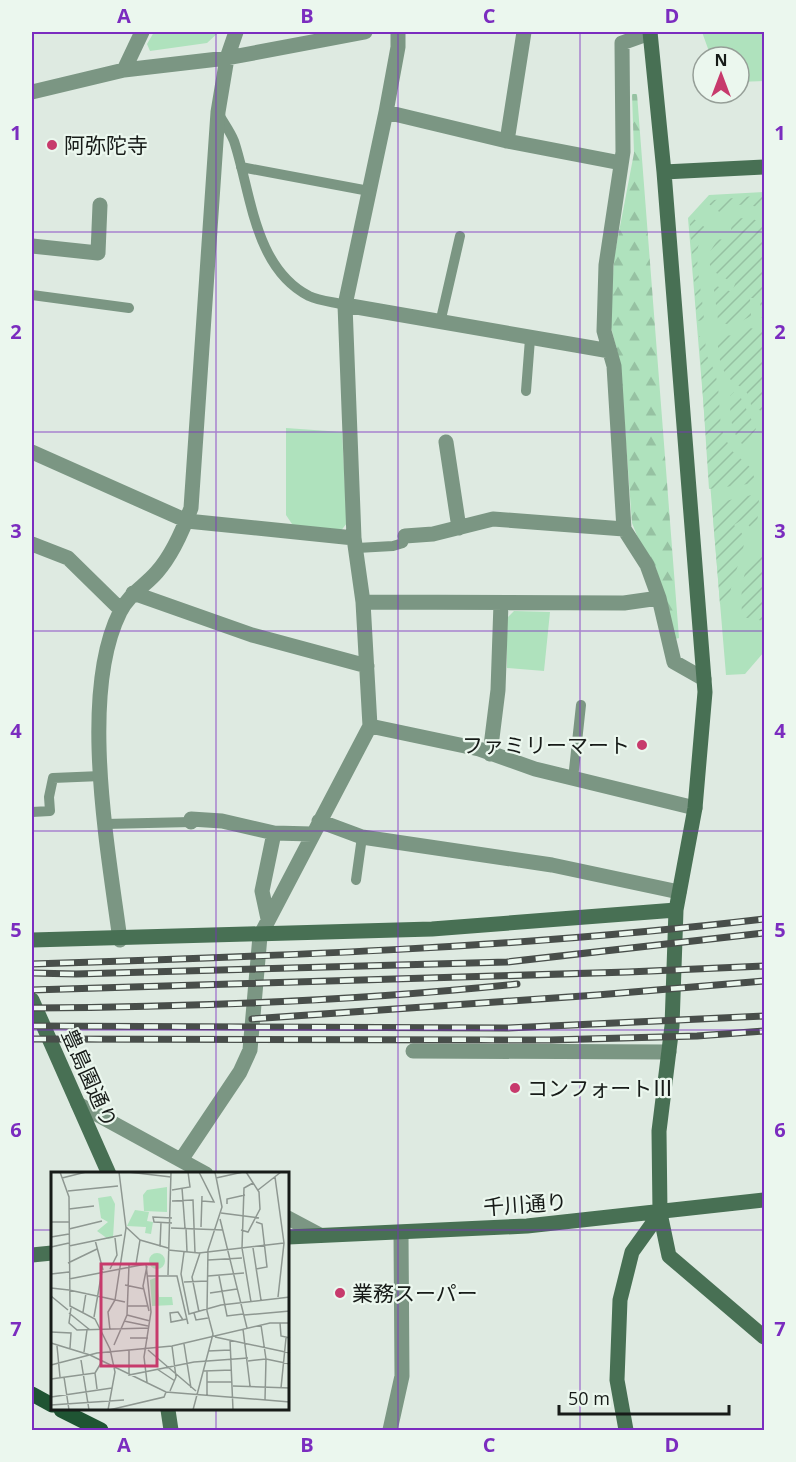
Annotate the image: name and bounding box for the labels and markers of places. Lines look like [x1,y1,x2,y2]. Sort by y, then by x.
place label: 阿弥陀寺 [64,131,148,159]
marker: 阿弥陀寺 [45,138,59,152]
place label: ファミリーマート [462,731,630,759]
marker: ファミリーマート [635,738,649,752]
place label: コンフォートⅢ [527,1074,673,1102]
marker: コンフォートⅢ [508,1081,522,1095]
place label: 業務スーパー [352,1279,478,1307]
marker: 業務スーパー [333,1286,347,1300]

